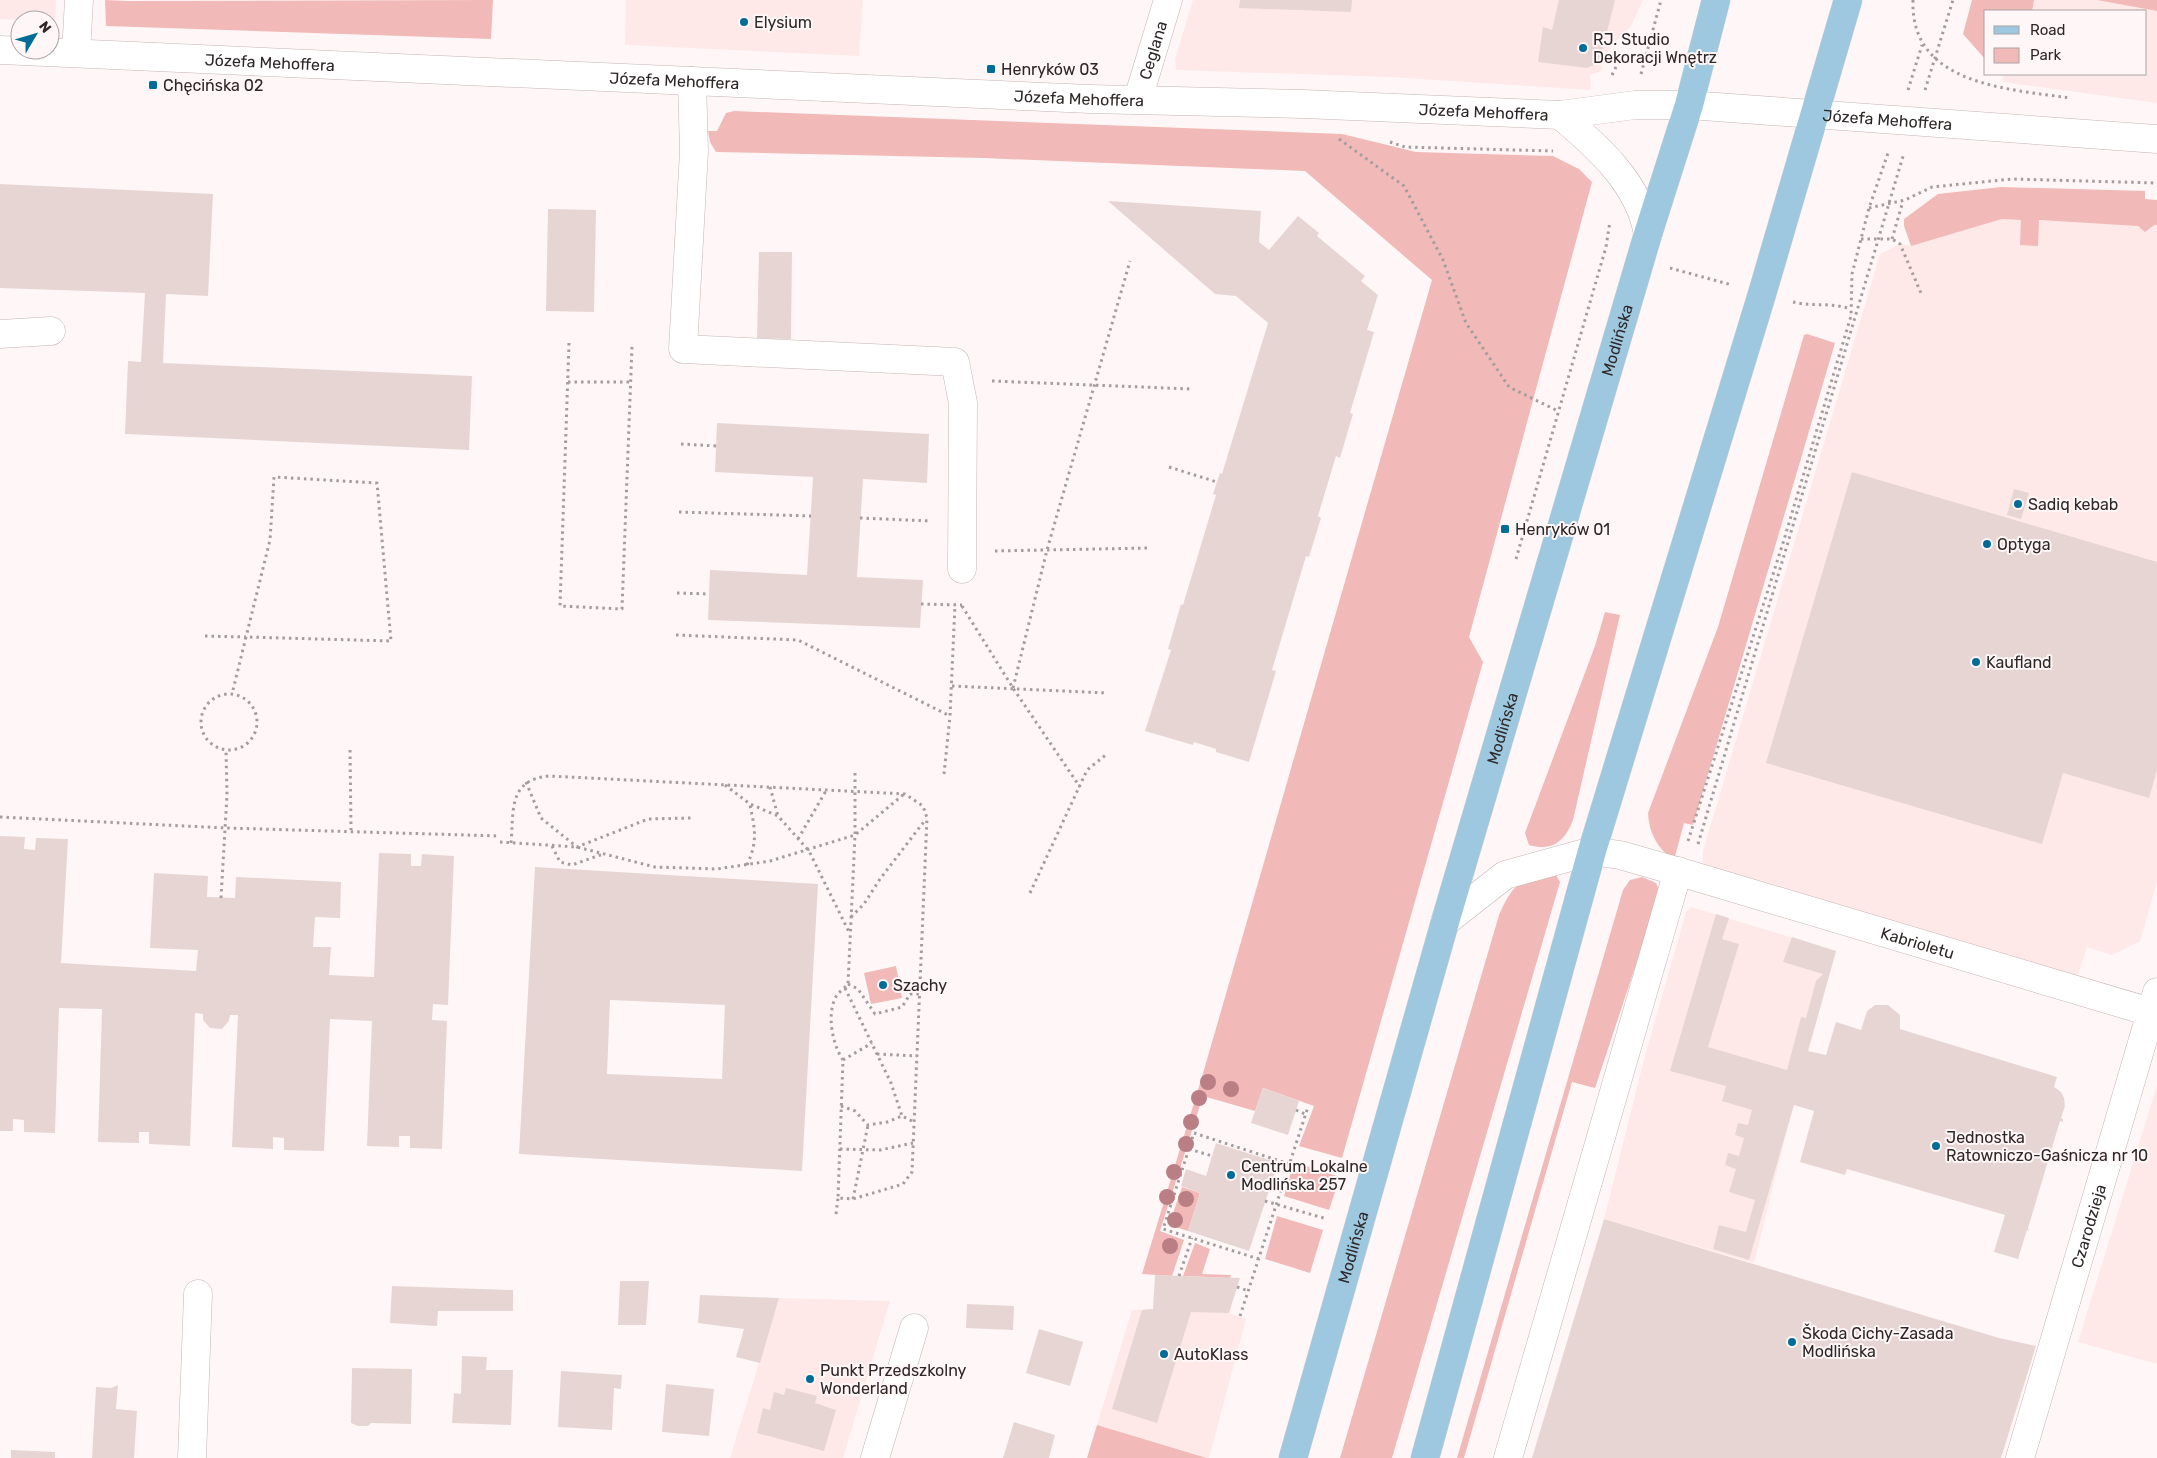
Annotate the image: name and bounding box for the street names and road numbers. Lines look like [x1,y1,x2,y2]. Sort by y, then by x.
street label: Ceglana [1135,19,1171,82]
street label: Józefa Mehoffera [204,50,335,75]
street label: Józefa Mehoffera [609,68,740,93]
street label: Józefa Mehoffera [1013,86,1144,110]
street label: Józefa Mehoffera [1418,99,1549,124]
street label: Józefa Mehoffera [1822,105,1953,134]
street label: Modlińska [1597,302,1636,378]
street label: Modlińska [1483,690,1522,767]
street label: Kabrioletu [1879,923,1957,963]
street label: Czarodzieja [2067,1182,2110,1270]
street label: Modlińska [1334,1209,1372,1286]

